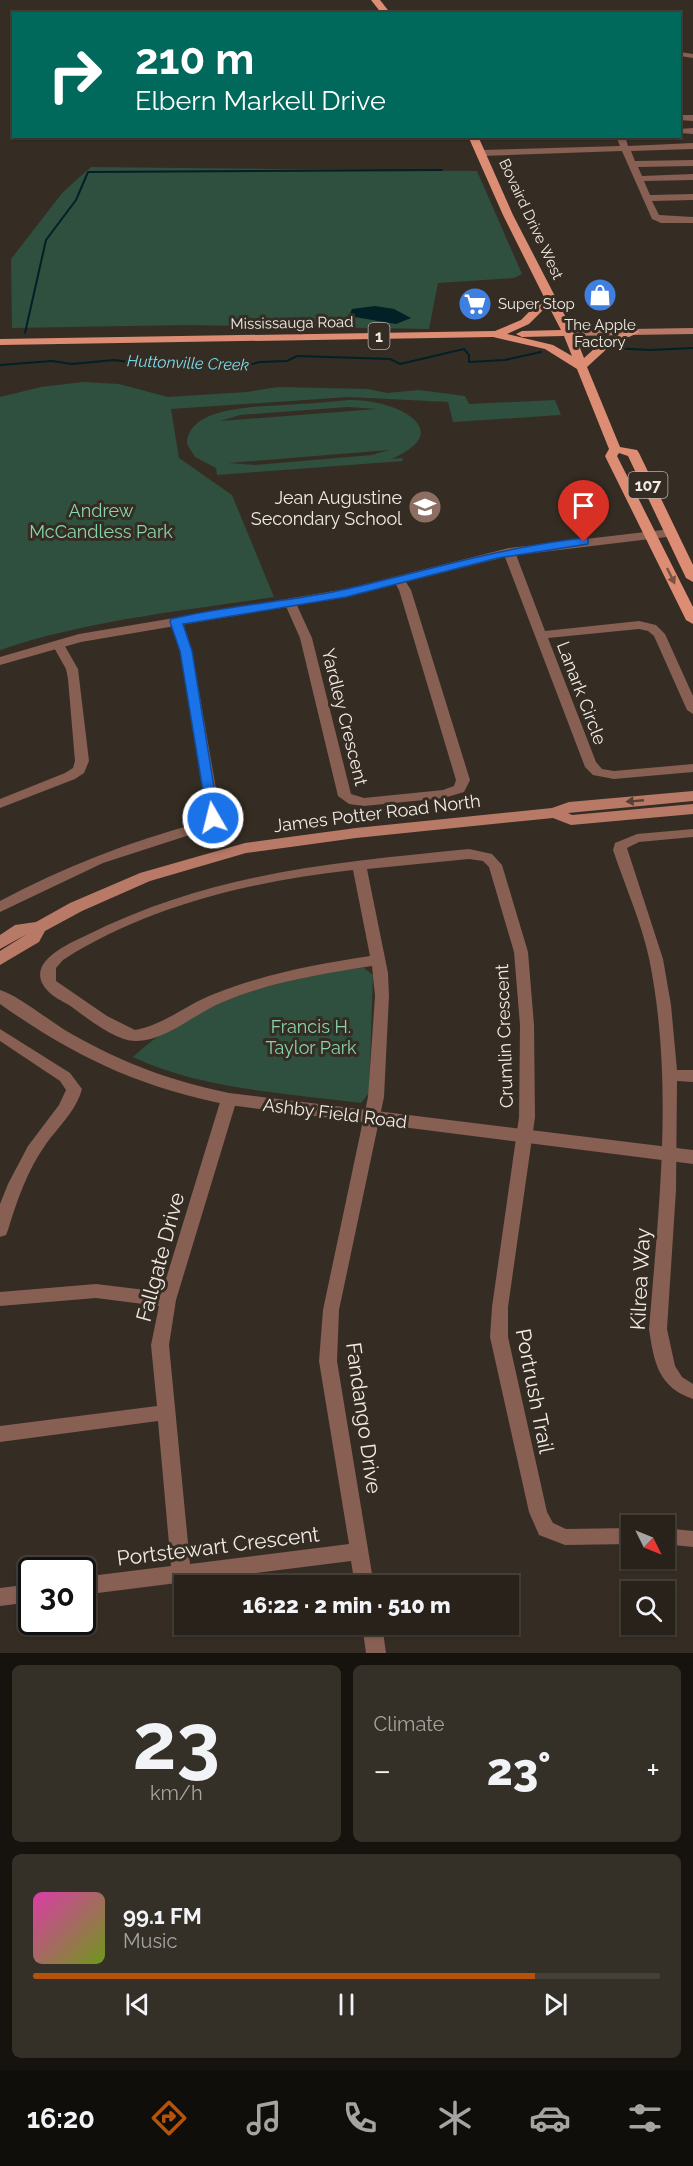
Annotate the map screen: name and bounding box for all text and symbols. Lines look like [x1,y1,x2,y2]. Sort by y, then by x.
text: 210 m [135,35,254,84]
icon: right [36,36,114,114]
text: Elbern Markell Drive [135,85,386,116]
street label: Bovaird Drive West [495,156,567,282]
shop icon: The Apple Factory [582,277,618,313]
supermarket icon: Super Stop [457,286,493,322]
place label: Super Stop [498,295,575,313]
street label: Mississauga Road [230,313,354,333]
place label: The Apple Factory [564,316,636,351]
road number: 1 [368,323,389,349]
water label: Huttonville Creek [127,351,250,375]
road number: 107 [628,472,668,498]
pin [558,480,609,542]
place label: Jean Augustine Secondary School [251,487,402,529]
school or university icon: Jean Augustine Secondary School [407,489,443,525]
icon: arrive [567,489,600,522]
park label: Andrew McCandless Park [29,500,173,542]
one-way arrow [666,567,676,585]
street label: Lanark Circle [553,638,611,748]
street label: Yardley Crescent [318,646,372,788]
position arrow [181,786,245,850]
street label: James Potter Road North [272,790,482,836]
one-way arrow [625,796,644,806]
street label: Crumlin Crescent [491,964,517,1108]
park label: Francis H. Taylor Park [265,1016,357,1058]
street label: Ashby Field Road [262,1094,408,1132]
street label: Fallgate Drive [131,1190,189,1324]
street label: Kilrea Way [625,1227,655,1331]
street label: Portrush Trail [511,1326,559,1456]
street label: Fandango Drive [341,1341,387,1495]
north arrow [621,1515,675,1569]
map controls [621,1515,675,1635]
street label: Portstewart Crescent [115,1521,321,1571]
speed limit sign: 30 [18,1557,96,1635]
button: search [621,1581,675,1635]
text: 16:22 · 2 min · 510 m [242,1592,451,1618]
text: 23 [132,1696,220,1787]
text: Climate [374,1712,445,1736]
text: 23° [487,1743,551,1796]
text: − [374,1751,391,1790]
text: + [646,1751,660,1790]
text: km/h [150,1781,203,1805]
text: 99.1 FM [123,1903,202,1929]
text: Music [123,1929,177,1953]
icon: previous [121,1988,154,2021]
icon: pause [330,1988,363,2021]
icon: next [539,1988,572,2021]
icon: directions [148,2097,190,2139]
icon: music [243,2097,285,2139]
icon: phone [339,2097,381,2139]
icon: climate [434,2097,476,2139]
icon: car [529,2097,571,2139]
icon: filters [624,2097,666,2139]
text: 16:20 [27,2103,95,2134]

